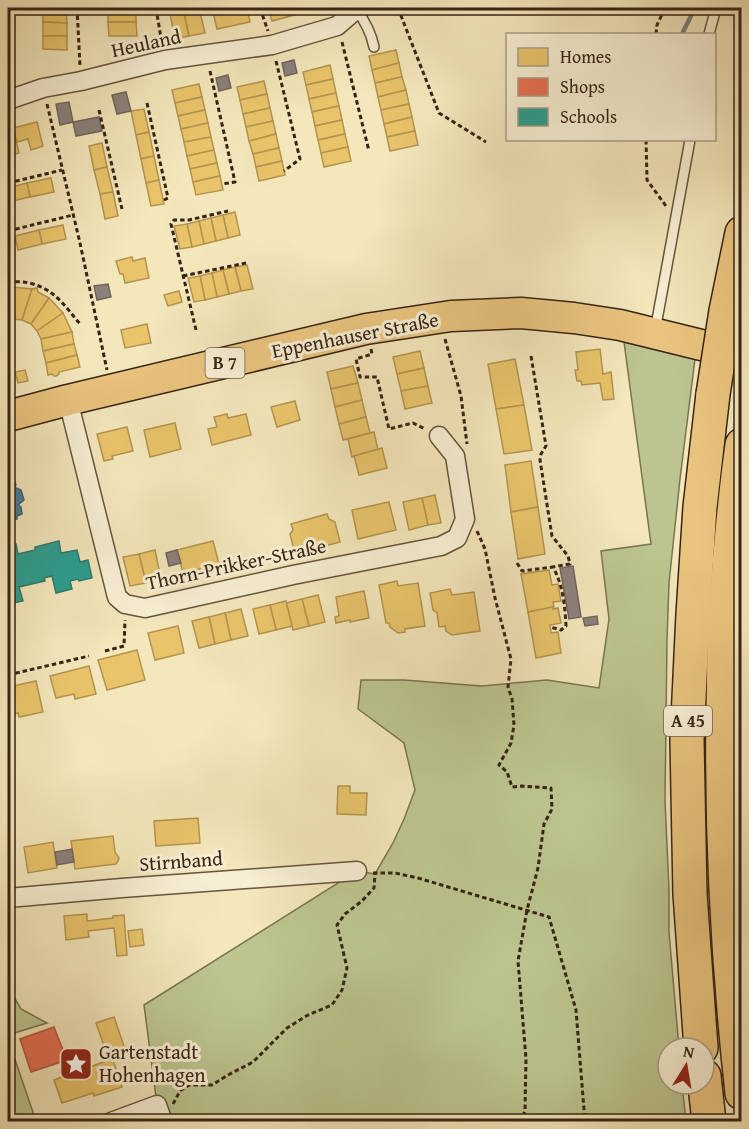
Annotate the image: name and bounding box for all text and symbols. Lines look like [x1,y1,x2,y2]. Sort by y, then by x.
street label: Heuland [108,21,184,64]
legend [506,33,716,141]
text: Homes [560,43,611,70]
text: Shops [560,73,605,100]
text: Schools [560,103,617,130]
street label: Eppenhauser Straße [269,304,441,365]
road number: B 7 [206,348,244,378]
street label: Thorn-Prikker-Straße [143,530,329,597]
road number: A 45 [664,706,712,736]
street label: Stirnband [138,843,224,878]
north arrow [656,1036,716,1096]
place label: Gartenstadt Hohenhagen [99,1037,206,1089]
text: N [681,1038,697,1064]
place icon: Gartenstadt Hohenhagen [58,1046,94,1082]

